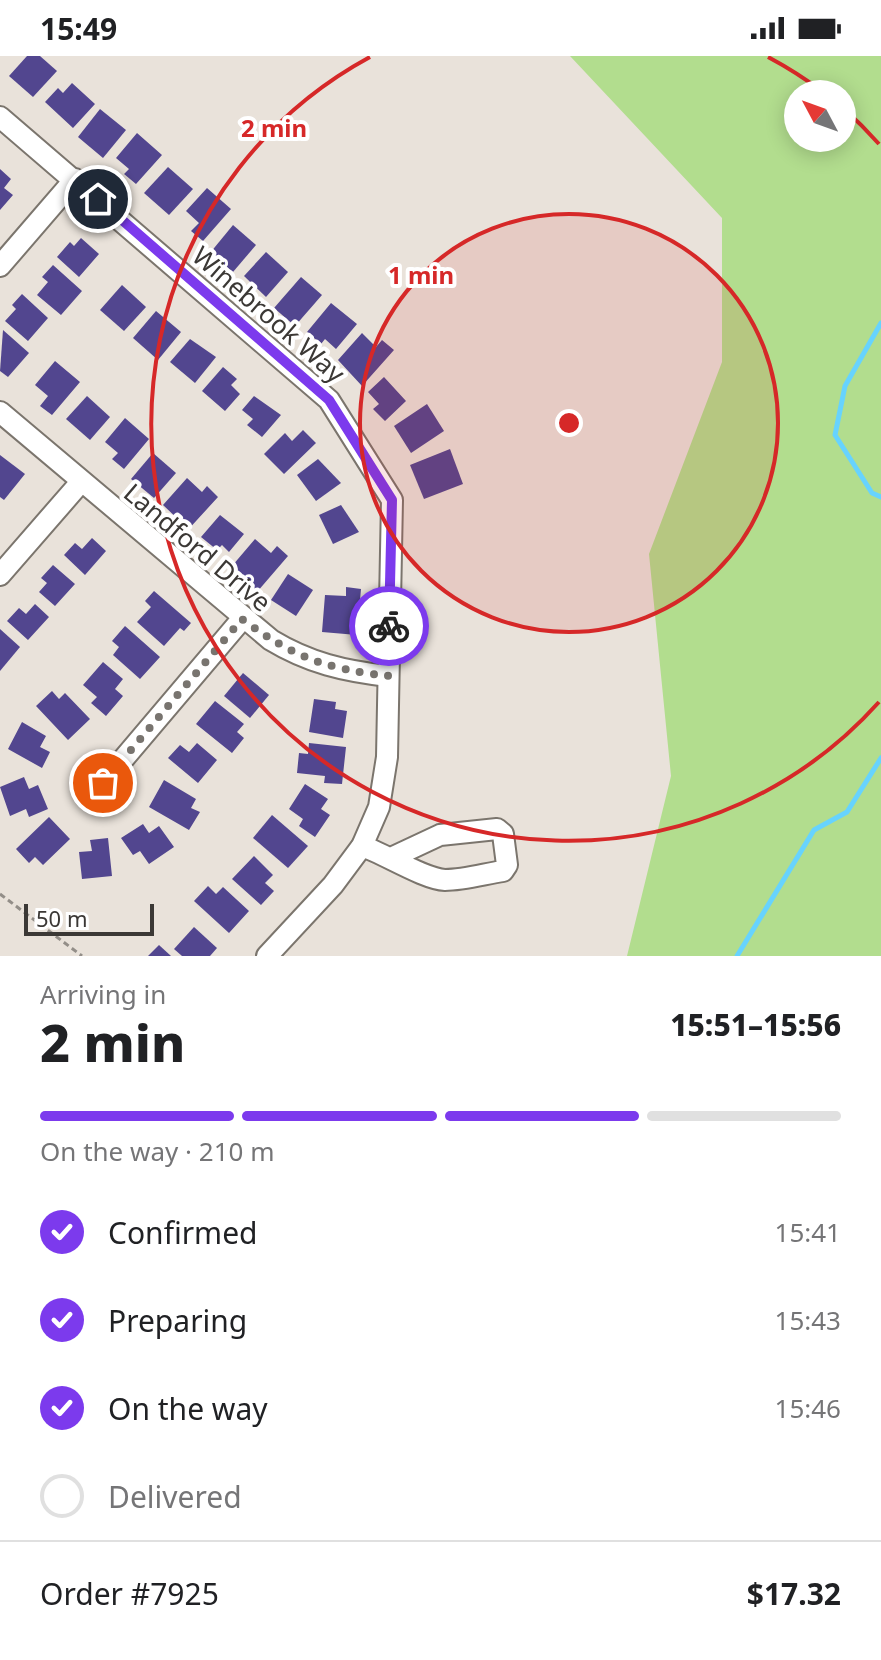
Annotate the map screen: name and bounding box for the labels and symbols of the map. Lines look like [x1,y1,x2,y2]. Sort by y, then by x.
north arrow [784,80,856,152]
text: 2 min [241,111,307,144]
pin [64,165,132,233]
street label: Winebrook Way [185,238,354,391]
text: 1 min [388,258,454,291]
centre of rings [555,409,583,437]
street label: Landford Drive [117,475,279,619]
courier [349,586,429,666]
pin [69,749,137,817]
scale bar [24,900,154,936]

